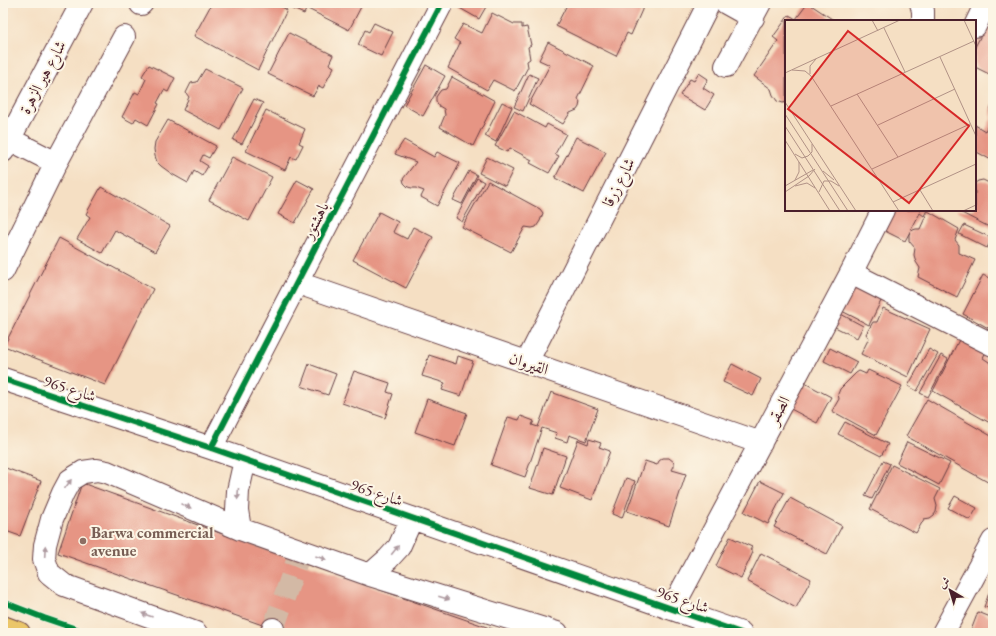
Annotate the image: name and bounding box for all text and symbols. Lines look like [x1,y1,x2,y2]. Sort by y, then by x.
inset map [785,20,976,211]
street label: شارع هير الزهرة [14,37,73,119]
street label: شارع زرقا [597,154,642,212]
street label: باهشتور [296,198,334,244]
street label: القيروان [506,347,551,380]
street label: شارع 965 [40,370,99,410]
street label: الصقر [761,392,795,430]
street label: شارع 965 [347,474,406,514]
one-way arrow [64,479,73,490]
one-way arrow [234,488,241,500]
one-way arrow [181,503,192,509]
place label: Barwa commercial avenue [91,522,214,561]
marker: Barwa commercial avenue [78,536,88,546]
one-way arrow [41,545,48,557]
one-way arrow [391,545,400,556]
one-way arrow [315,555,327,561]
north arrow [930,570,970,610]
text: ش [935,573,953,591]
street label: شارع 965 [653,581,712,621]
one-way arrow [438,595,450,601]
one-way arrow [140,612,152,618]

